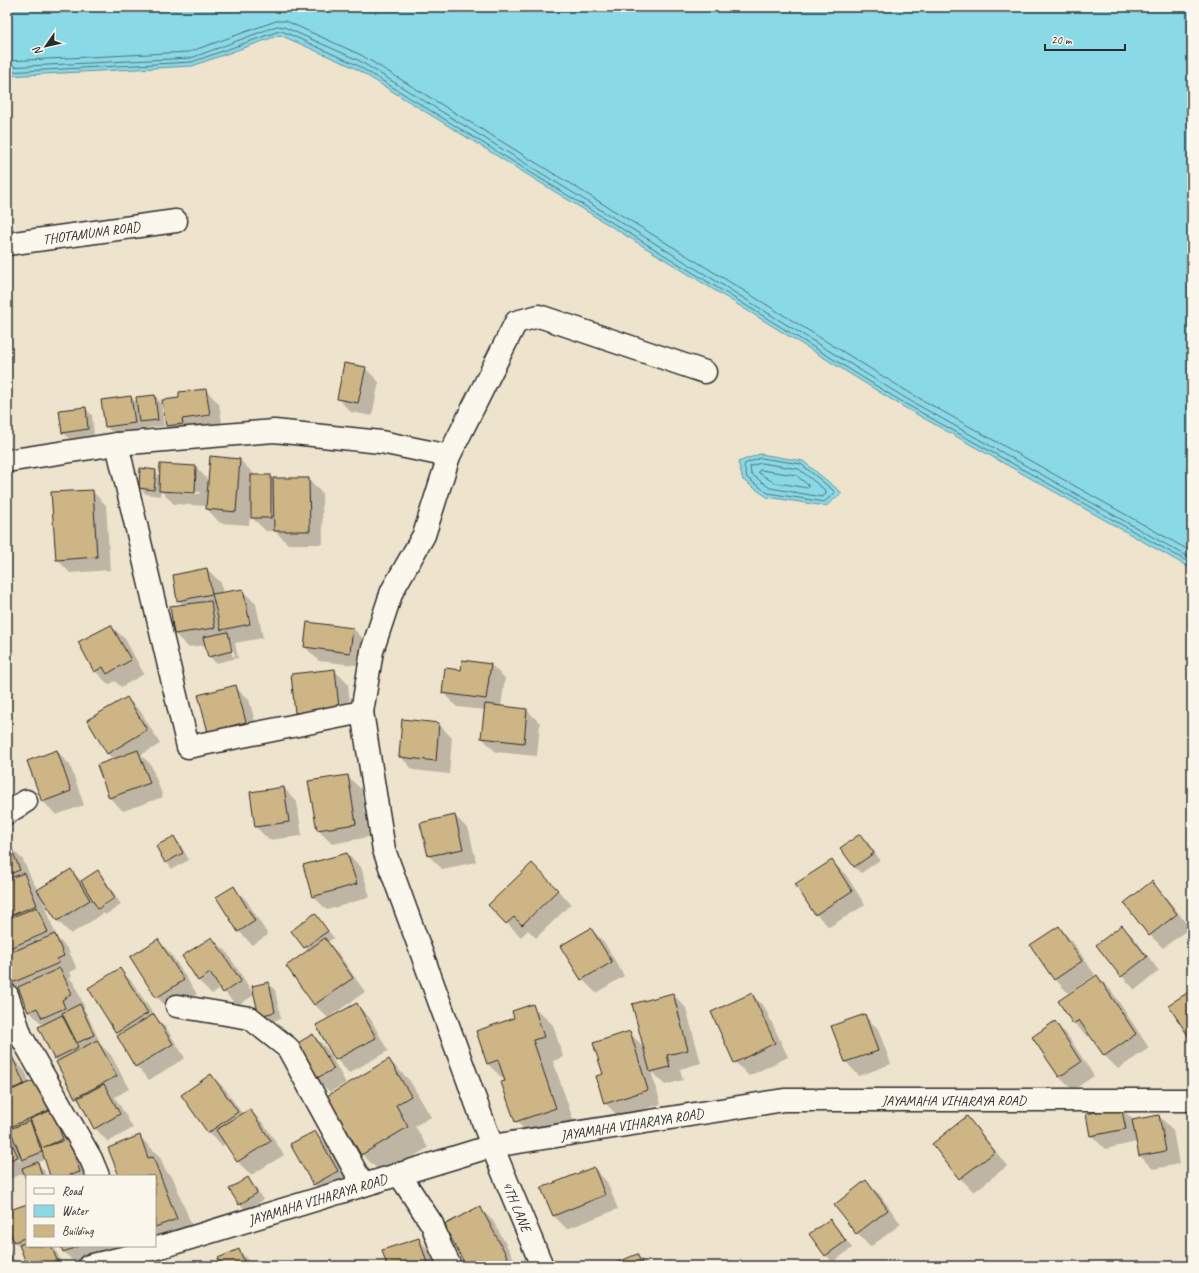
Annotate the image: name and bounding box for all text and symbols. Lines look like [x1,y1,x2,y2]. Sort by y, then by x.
north arrow [26,26,66,66]
scale bar [1045,26,1125,52]
text: 20 m [1051,32,1073,48]
text: N [29,43,45,58]
street label: THOTAMUNA ROAD [42,217,143,248]
street label: JAYAMAHA VIHARAYA ROAD [881,1092,1028,1109]
street label: JAYAMAHA VIHARAYA ROAD [558,1104,706,1144]
street label: JAYAMAHA VIHARAYA ROAD [245,1170,391,1229]
legend [26,1175,156,1247]
street label: 4TH LANE [499,1179,536,1236]
text: Road [62,1183,84,1199]
text: Water [62,1203,90,1219]
text: Building [62,1223,94,1239]

